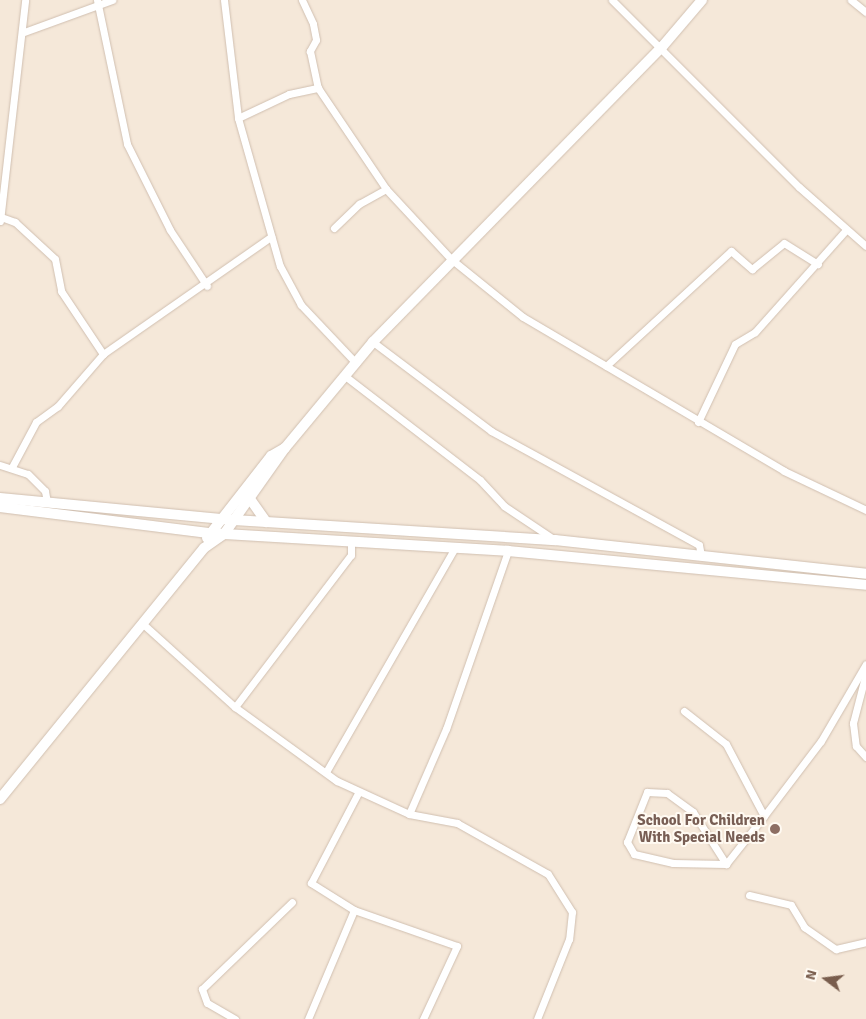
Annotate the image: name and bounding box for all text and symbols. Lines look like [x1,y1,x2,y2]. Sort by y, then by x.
place label: School For Children With Special Needs [637,811,765,846]
marker: School For Children With Special Needs [769,823,781,835]
north arrow [801,954,851,1004]
text: N [802,968,821,982]

